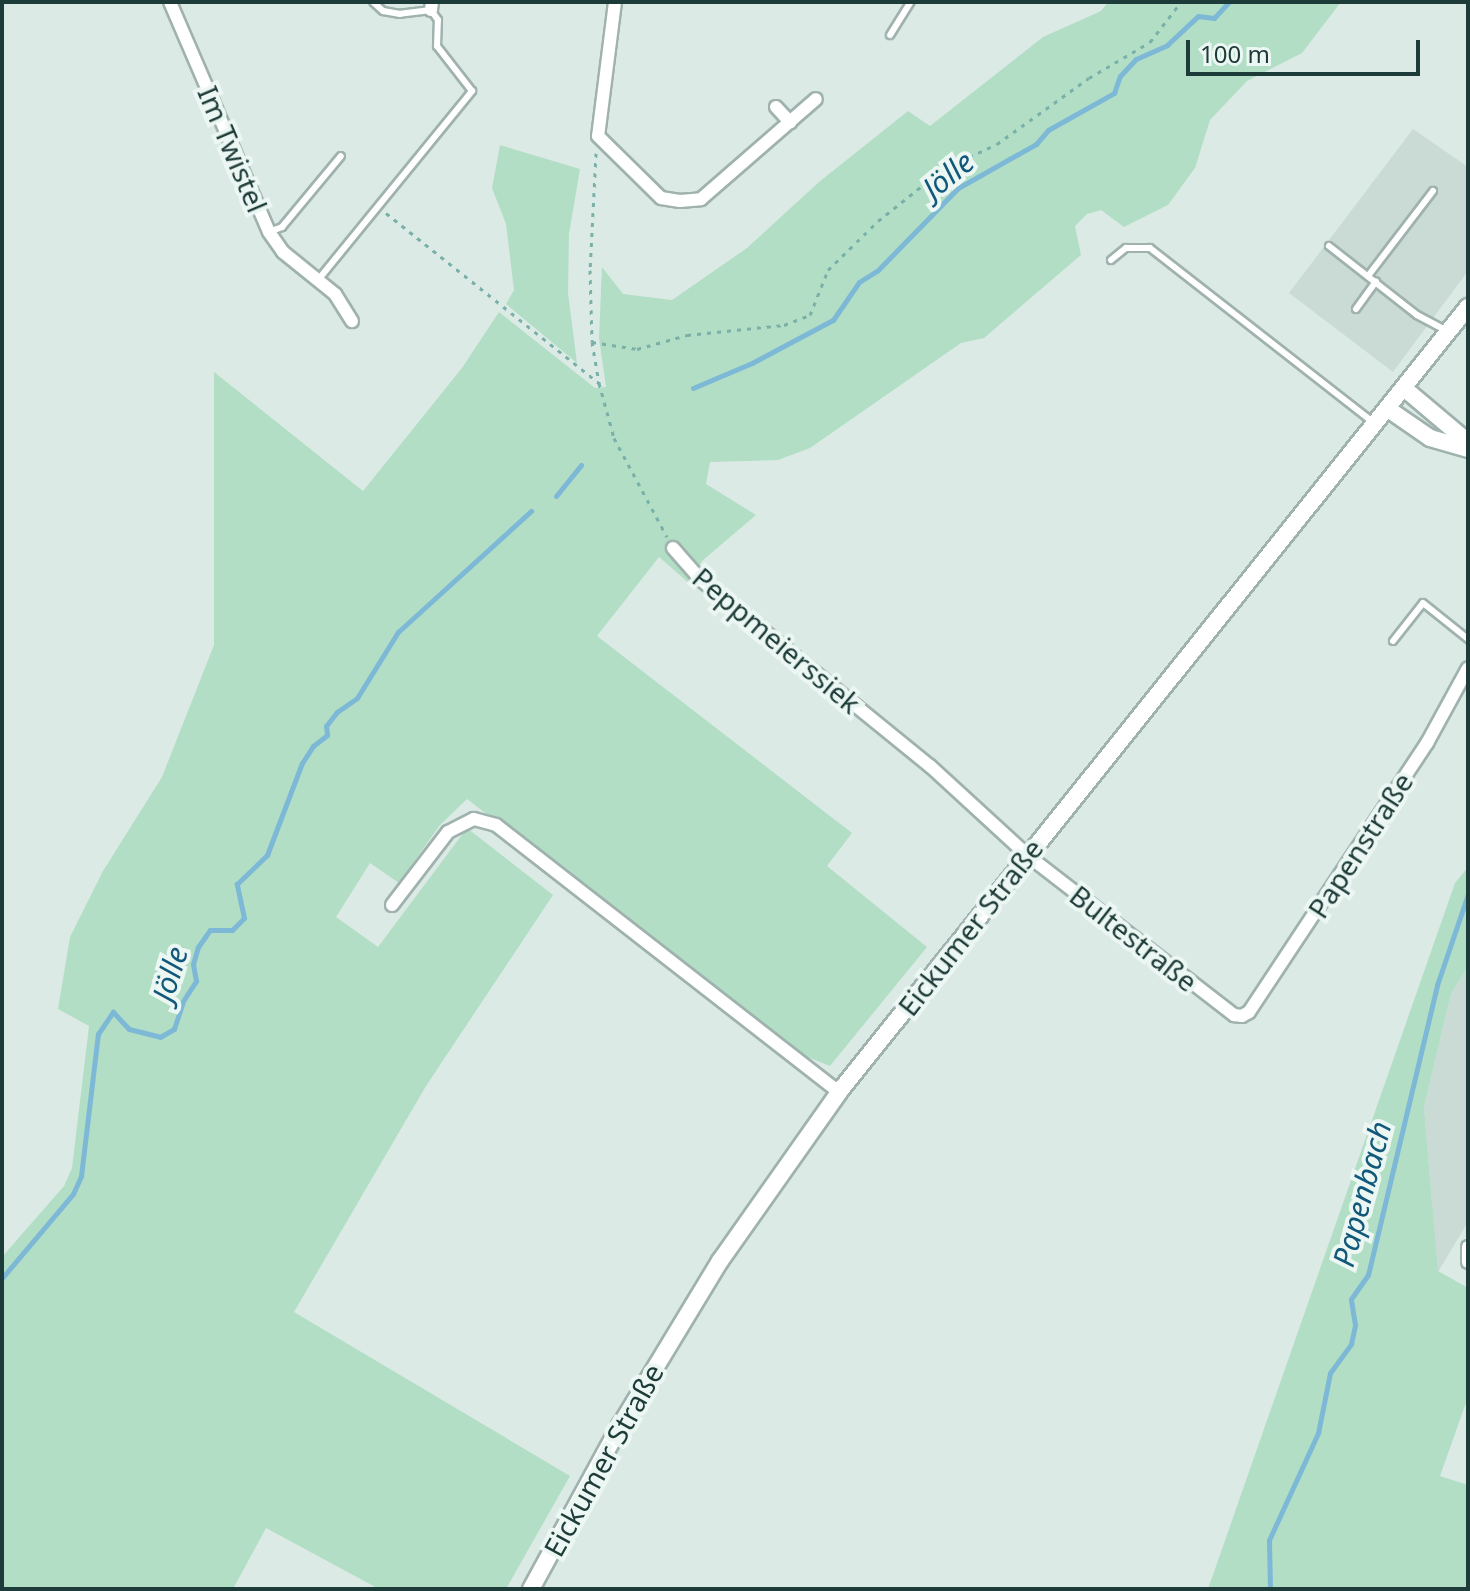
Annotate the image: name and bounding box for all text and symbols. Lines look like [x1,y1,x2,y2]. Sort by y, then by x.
scale bar [1190,24,1424,74]
text: 100 m [1200,37,1270,70]
street label: Im Twistel [191,81,275,217]
water label: Jölle [915,144,981,206]
street label: Peppmeierssiek [686,560,868,720]
street label: Papenstraße [1301,766,1419,924]
street label: Eickumer Straße [891,832,1049,1022]
street label: Bultestraße [1064,878,1204,998]
water label: Jölle [145,942,195,1006]
water label: Papenbach [1325,1117,1399,1271]
street label: Eickumer Straße [536,1358,670,1562]

